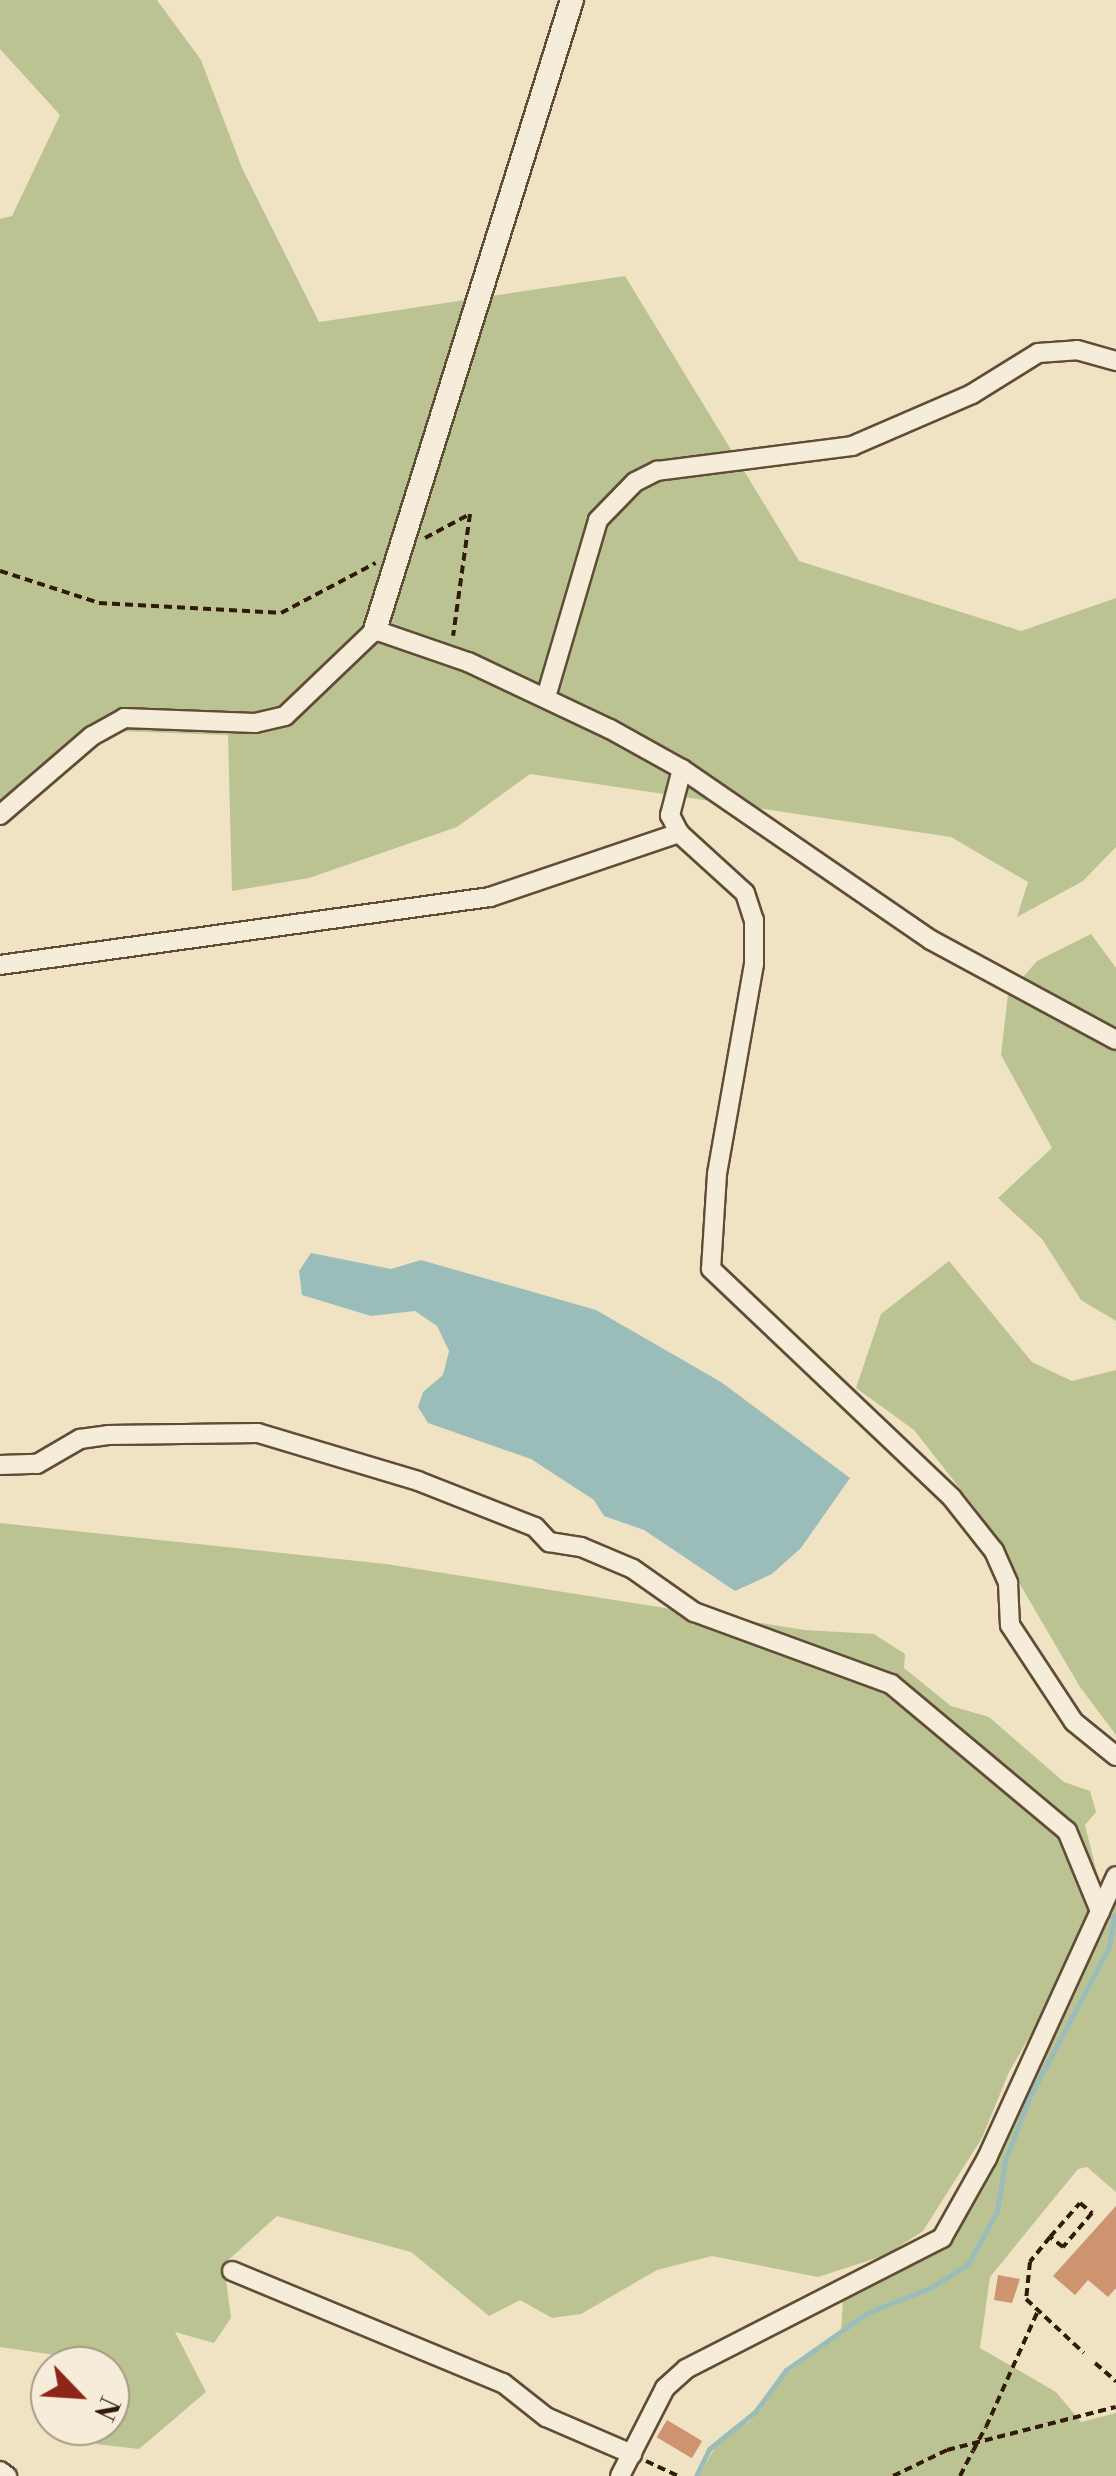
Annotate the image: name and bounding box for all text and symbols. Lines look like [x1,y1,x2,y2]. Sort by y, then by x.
north arrow [30,2346,130,2446]
text: N [85,2391,126,2425]

